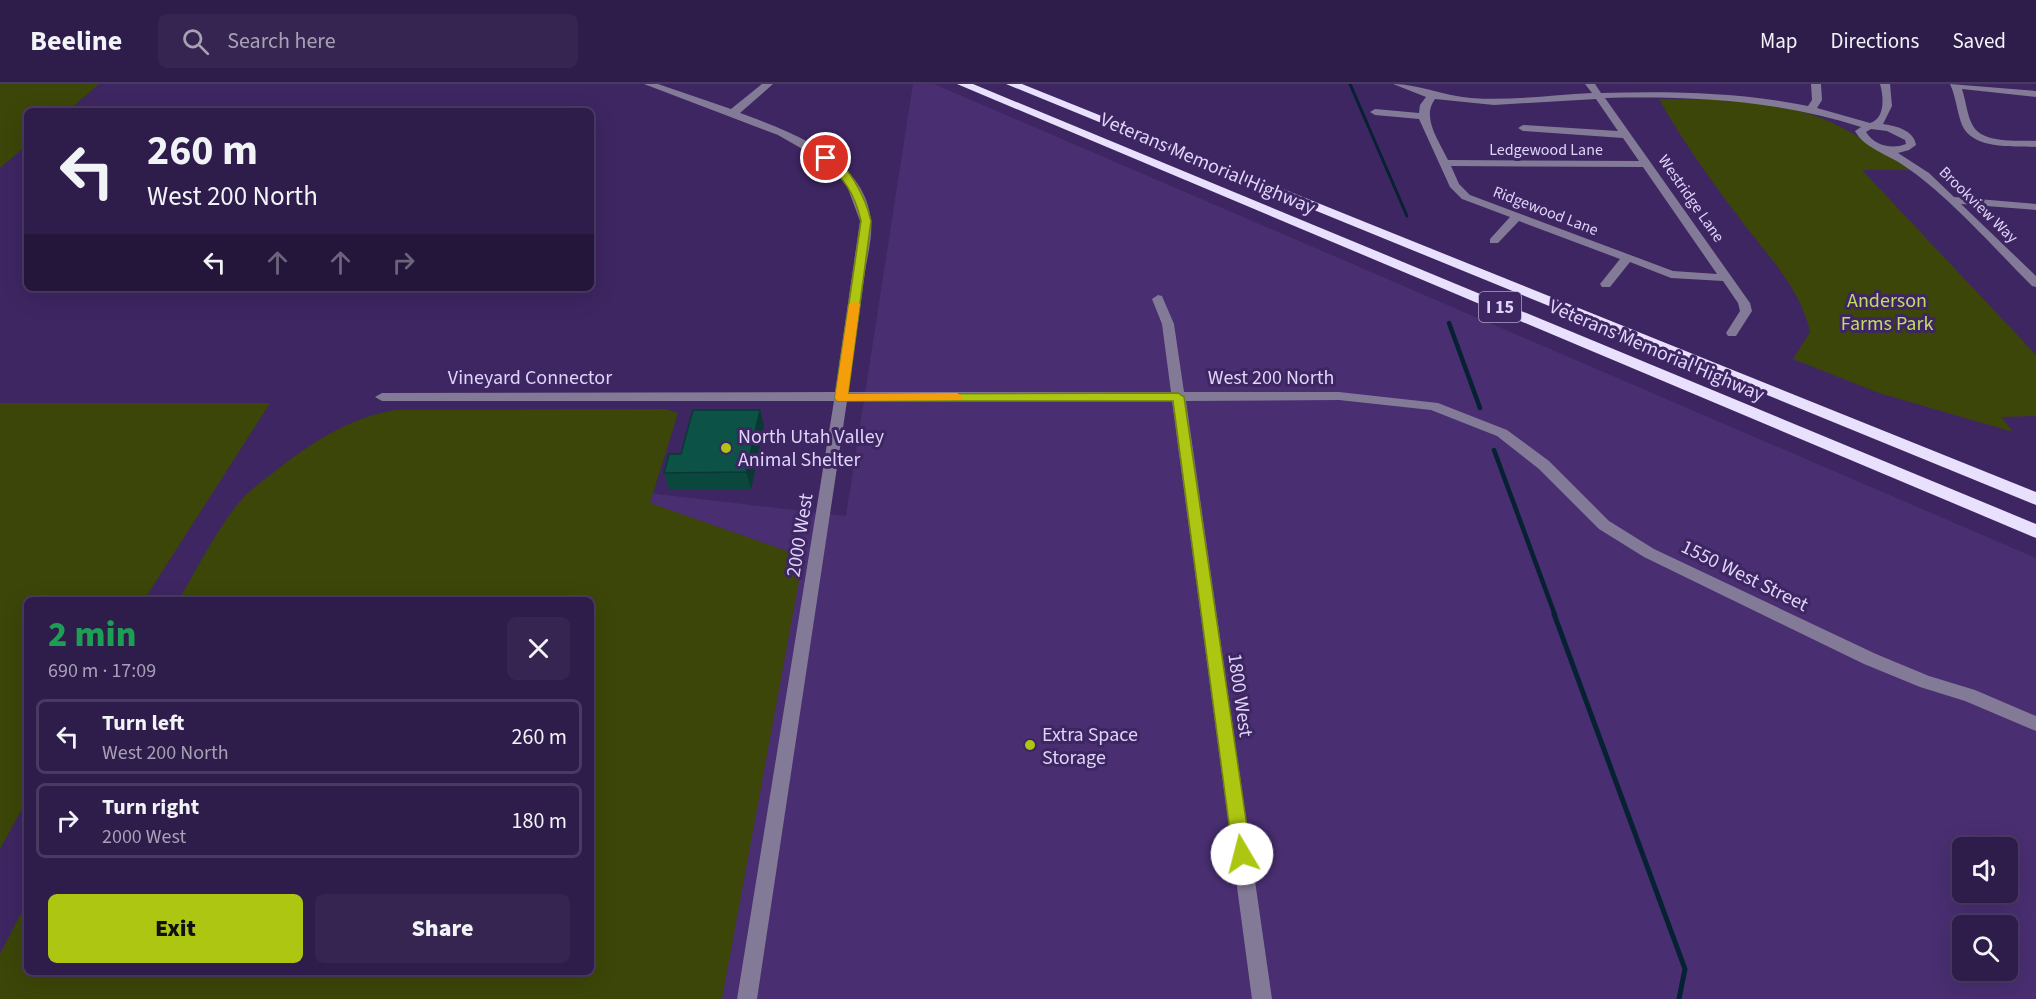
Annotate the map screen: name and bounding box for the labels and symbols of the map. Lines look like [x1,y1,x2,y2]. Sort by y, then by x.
street label: Veterans Memorial Highway [1096,106,1320,222]
pin [800,132,851,183]
street label: Ledgewood Lane [1489,139,1603,161]
street label: Westridge Lane [1653,150,1730,247]
street label: Brookview Way [1934,161,2023,248]
street label: Ridgewood Lane [1490,181,1602,241]
park label: Anderson Farms Park [1841,287,1933,338]
road number: I 15 [1479,292,1521,322]
street label: Veterans Memorial Highway [1545,293,1769,409]
street label: Vineyard Connector [448,364,612,392]
street label: West 200 North [1208,364,1334,392]
place label: North Utah Valley Animal Shelter [738,423,885,474]
marker: North Utah Valley Animal Shelter [719,441,733,455]
street label: 2000 West [780,491,820,579]
street label: 1550 West Street [1676,533,1813,619]
street label: 1800 West [1220,652,1260,739]
place label: Extra Space Storage [1042,721,1138,772]
marker: Extra Space Storage [1023,738,1037,752]
position arrow [1210,822,1274,886]

